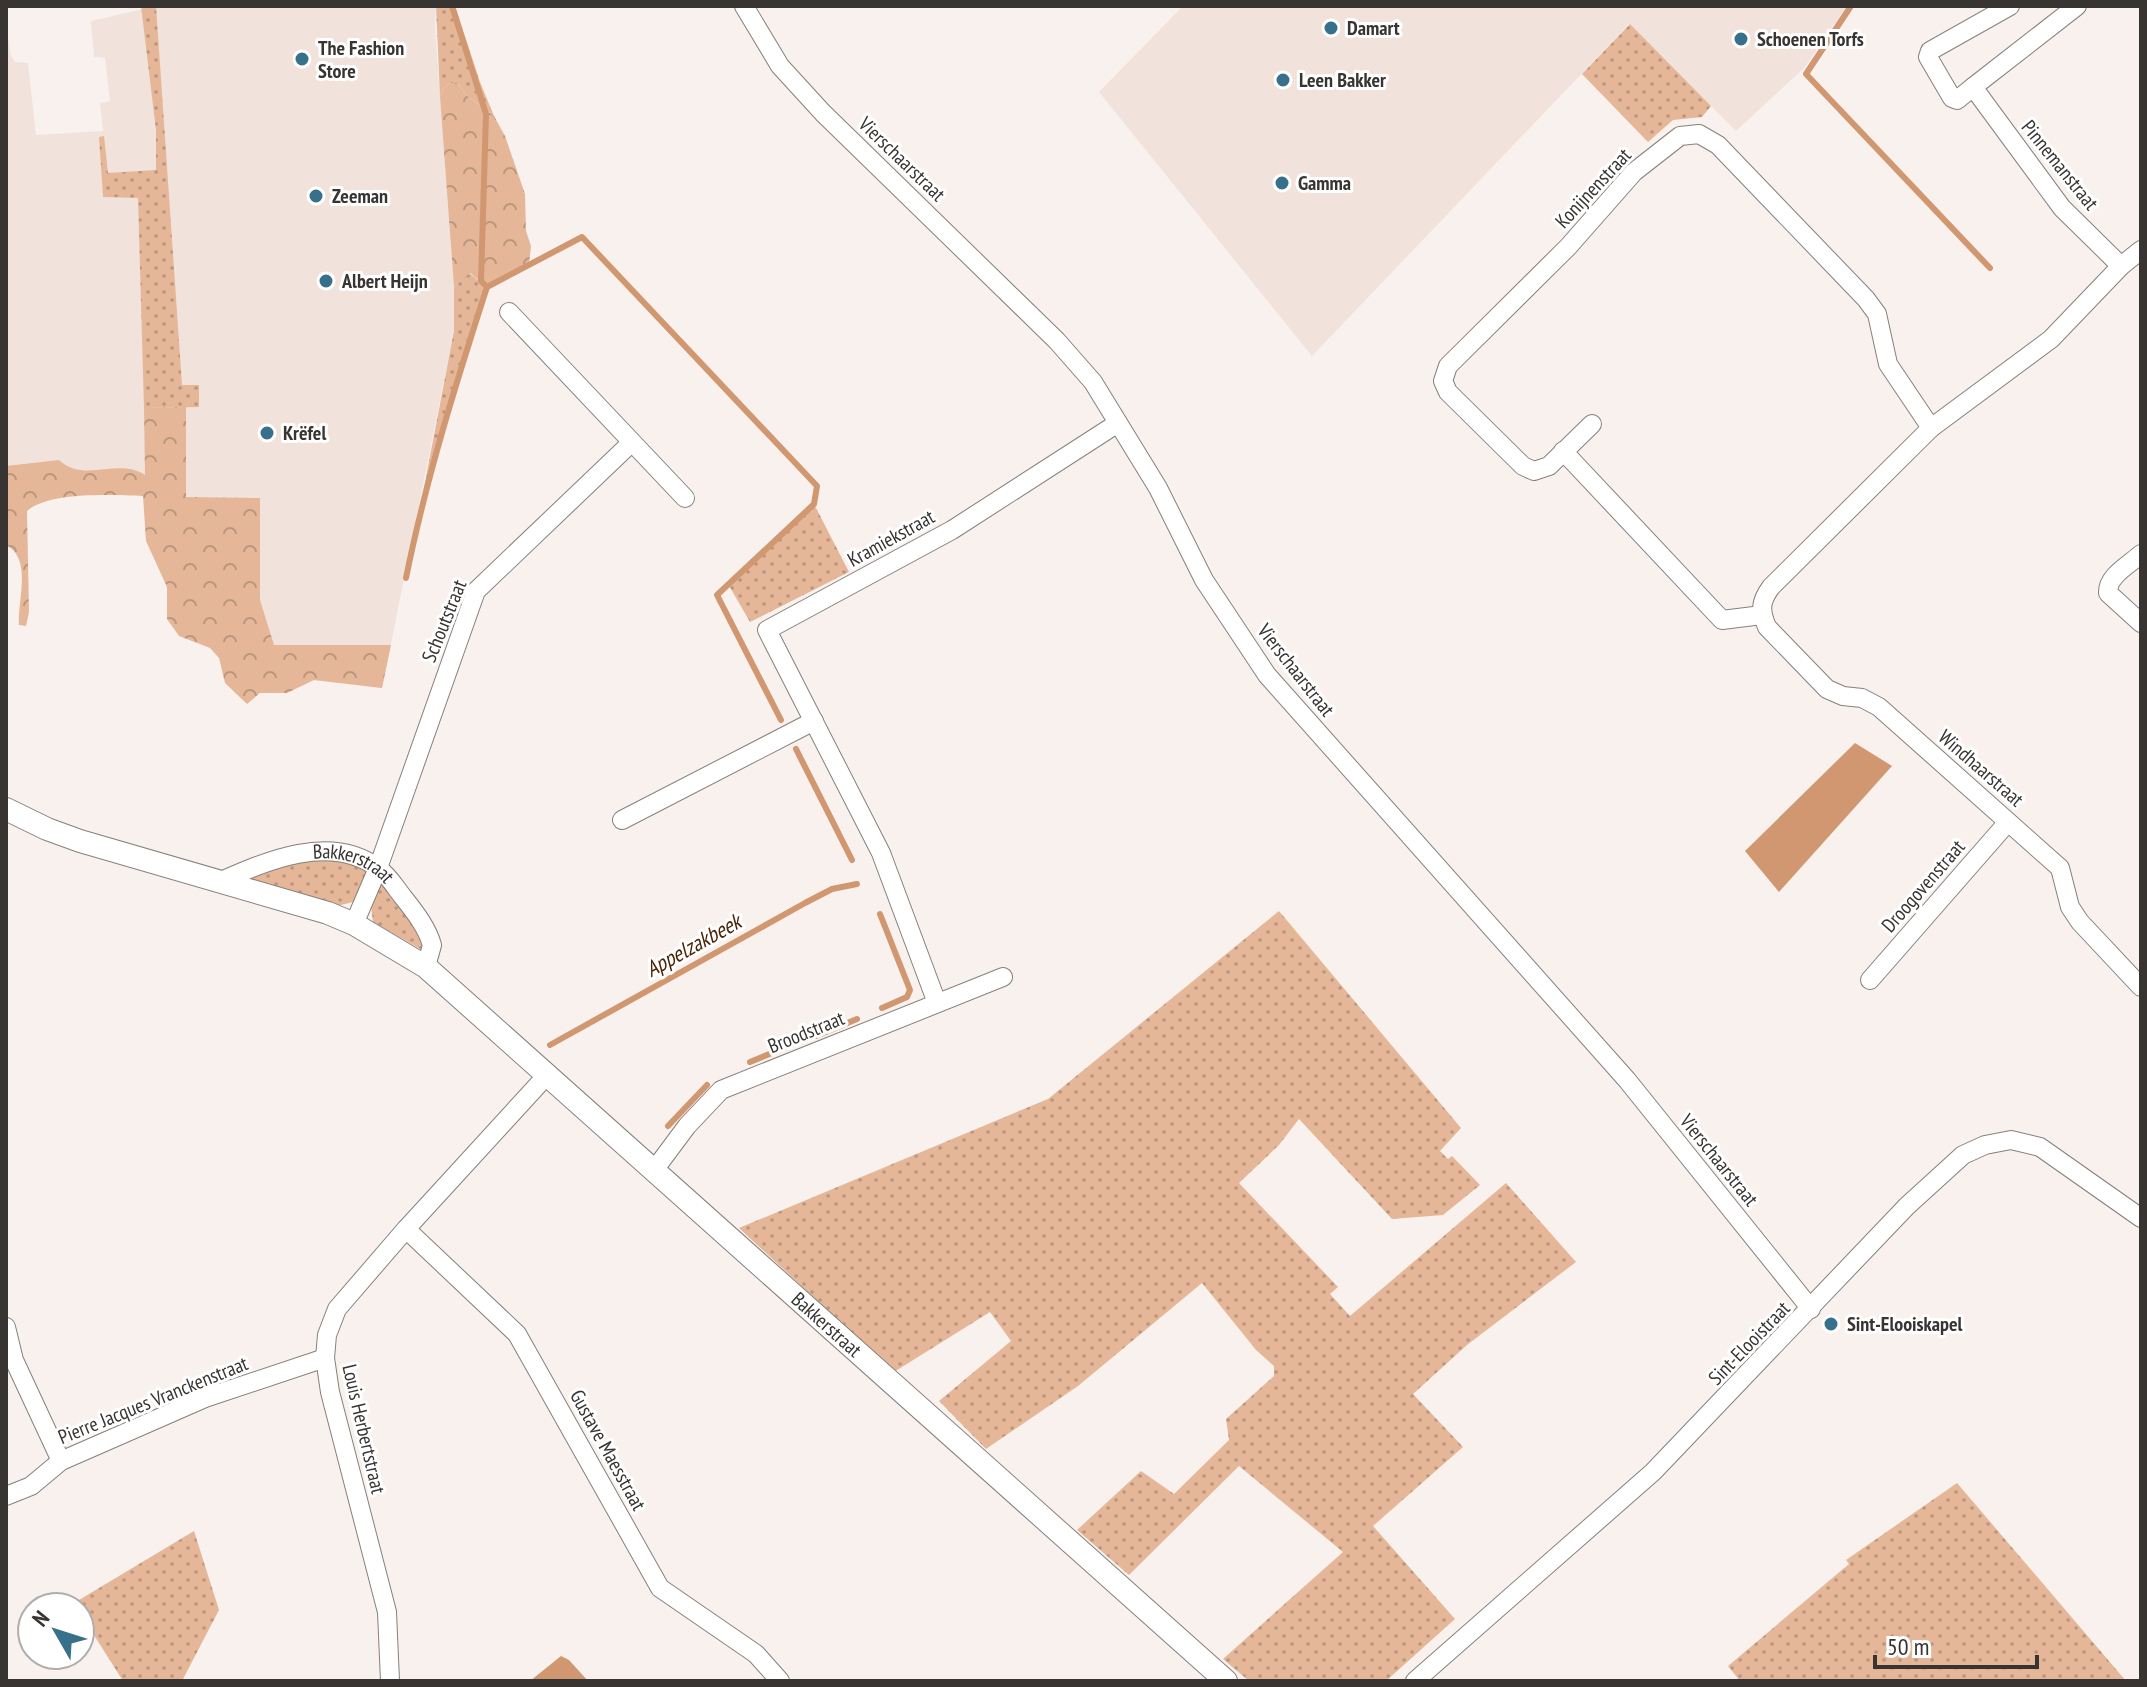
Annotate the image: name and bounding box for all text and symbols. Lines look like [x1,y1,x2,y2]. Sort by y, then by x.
place label: Damart [1347,15,1400,41]
marker: Damart [1322,19,1340,37]
place label: Schoenen Torfs [1757,26,1864,52]
marker: Schoenen Torfs [1732,30,1750,48]
place label: The Fashion Store [318,35,404,84]
marker: The Fashion Store [293,50,311,68]
place label: Leen Bakker [1299,67,1386,93]
marker: Leen Bakker [1274,71,1292,89]
street label: Vierschaarstraat [852,110,951,207]
street label: Pinnemanstraat [2016,115,2104,216]
street label: Konijnenstraat [1549,142,1637,234]
place label: Gamma [1298,170,1351,196]
marker: Gamma [1273,174,1291,192]
place label: Zeeman [332,183,388,209]
marker: Zeeman [307,187,325,205]
place label: Albert Heijn [341,268,428,294]
marker: Albert Heijn [317,272,335,290]
place label: Krëfel [283,420,326,446]
marker: Krëfel [258,424,276,442]
street label: Kramiekstraat [843,503,940,573]
street label: Schoutstraat [416,576,472,666]
street label: Vierschaarstraat [1251,618,1341,722]
street label: Windhaarstraat [1933,724,2029,812]
street label: Droogovenstraat [1876,834,1971,938]
street label: Bakkerstraat [312,838,400,889]
water label: Appelzakbeek [640,906,748,983]
street label: Broodstraat [764,1005,848,1059]
street label: Vierschaarstraat [1673,1108,1764,1212]
street label: Bakkerstraat [786,1286,868,1363]
street label: Sint-Elooistraat [1703,1295,1796,1390]
place label: Sint-Elooiskapel [1847,1311,1963,1337]
marker: Sint-Elooiskapel [1822,1315,1840,1333]
street label: Pierre Jacques Vranckenstraat [54,1350,252,1450]
street label: Louis Herbertstraat [336,1362,392,1497]
street label: Gustave Maesstraat [564,1385,652,1515]
north arrow [16,1591,96,1671]
text: N [26,1605,55,1632]
scale bar [1875,1619,2037,1669]
text: 50 m [1887,1631,1929,1662]

